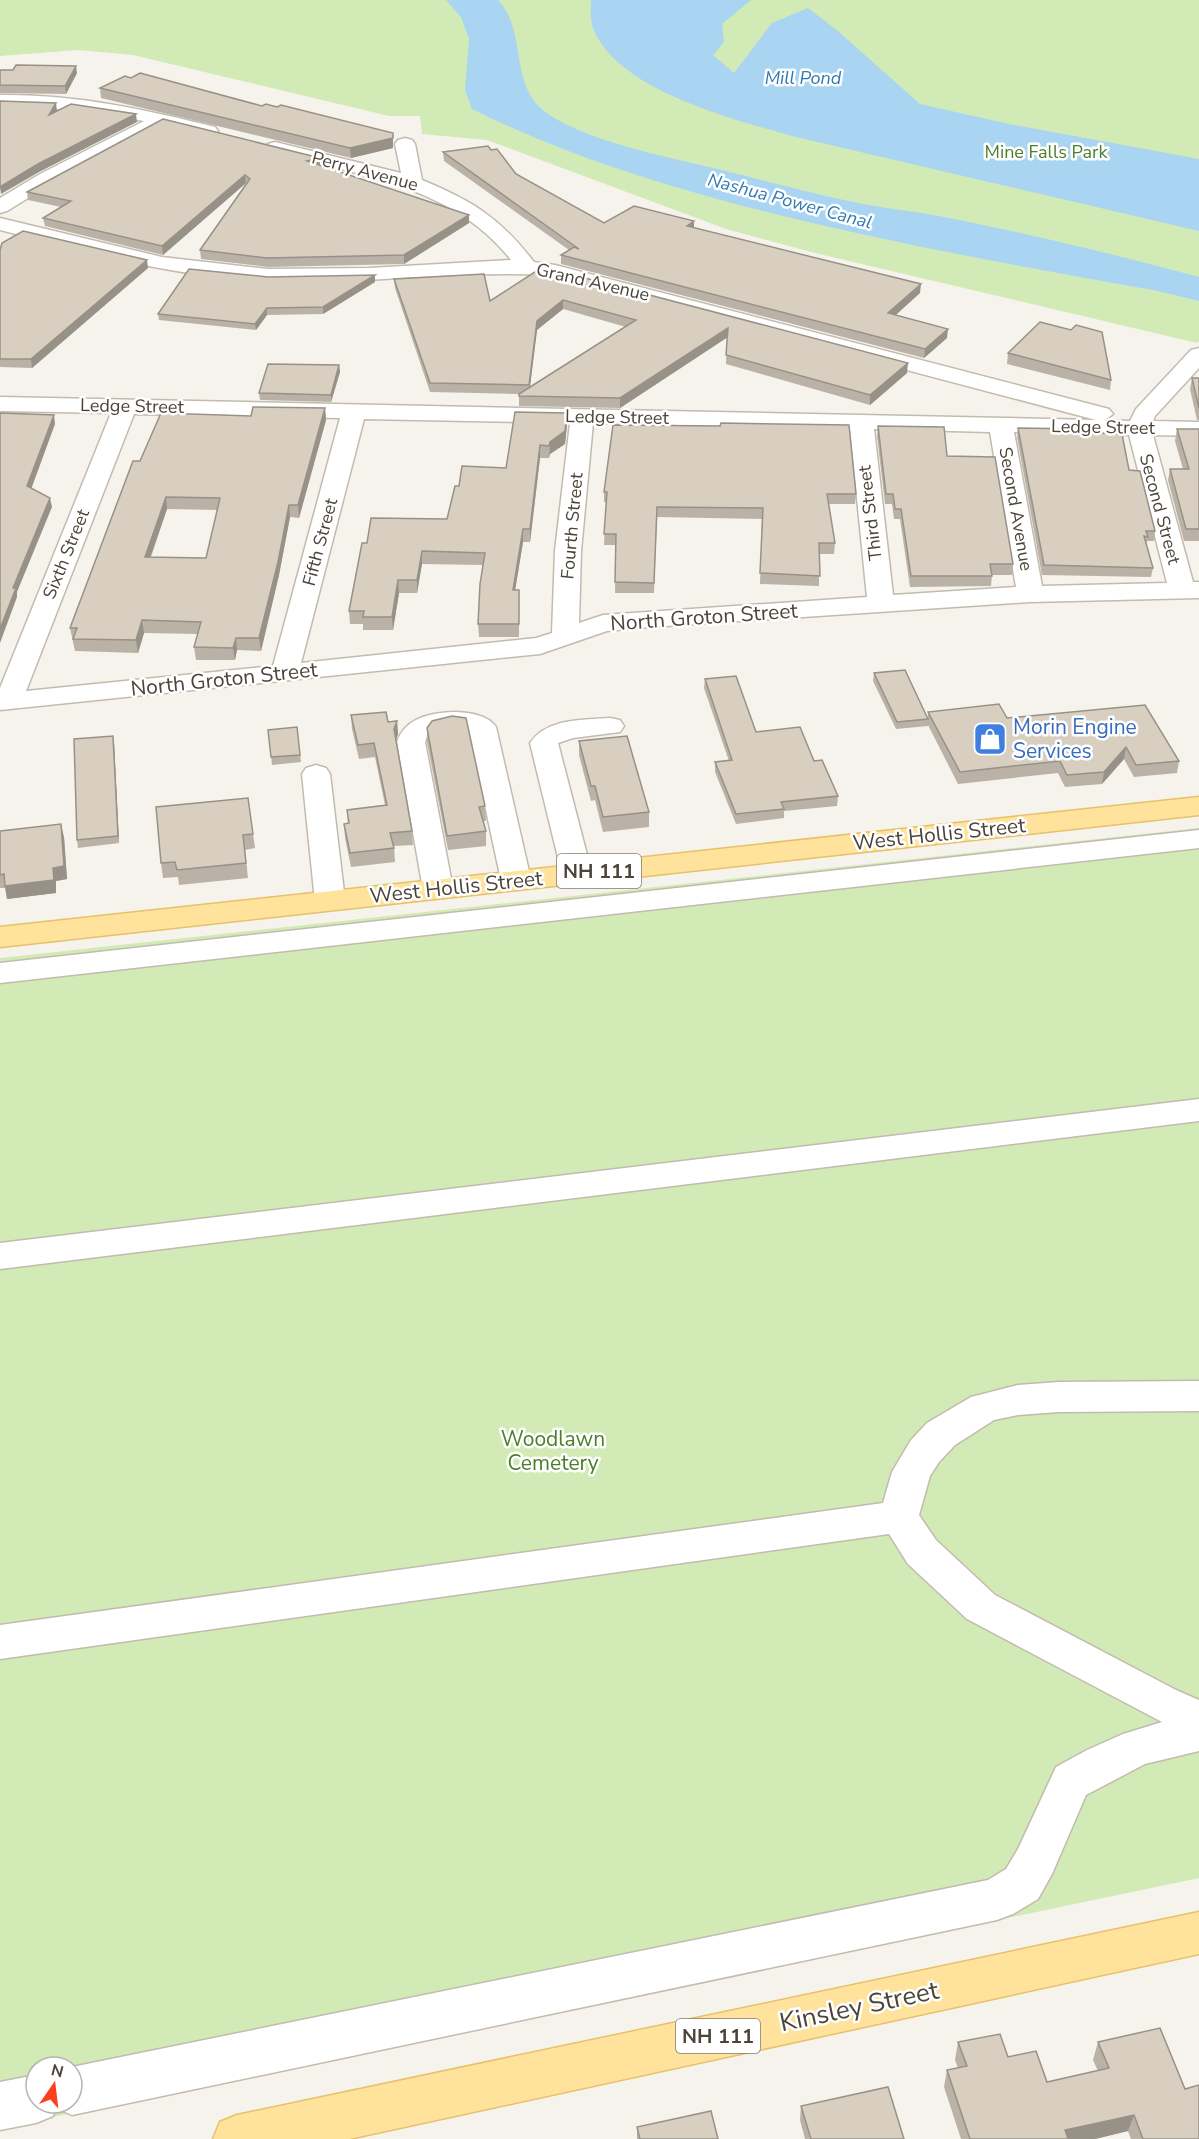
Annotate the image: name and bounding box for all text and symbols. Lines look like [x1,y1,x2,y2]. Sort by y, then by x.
water label: Mill Pond [765,66,842,90]
park label: Mine Falls Park [985,140,1108,164]
street label: Perry Avenue [309,145,421,197]
water label: Nashua Power Canal [705,168,875,234]
street label: Grand Avenue [534,257,652,307]
street label: Ledge Street [80,393,185,419]
street label: Ledge Street [565,404,670,430]
street label: Ledge Street [1051,414,1156,440]
street label: Second Avenue [993,445,1039,573]
street label: Second Street [1134,451,1186,567]
street label: Third Street [852,463,888,562]
street label: Fourth Street [555,471,589,580]
street label: Fifth Street [297,495,343,589]
street label: Sixth Street [37,505,95,603]
street label: North Groton Street [609,596,799,638]
street label: North Groton Street [129,655,319,703]
place label: Morin Engine Services [1013,713,1137,765]
shop icon: Morin Engine Services [972,721,1008,757]
street label: West Hollis Street [851,811,1027,857]
road number: NH 111 [557,854,641,888]
street label: West Hollis Street [368,864,544,910]
park label: Woodlawn Cemetery [501,1425,605,1477]
street label: Kinsley Street [776,1972,943,2040]
road number: NH 111 [676,2019,760,2053]
north arrow [24,2055,84,2115]
text: N [49,2059,66,2084]

